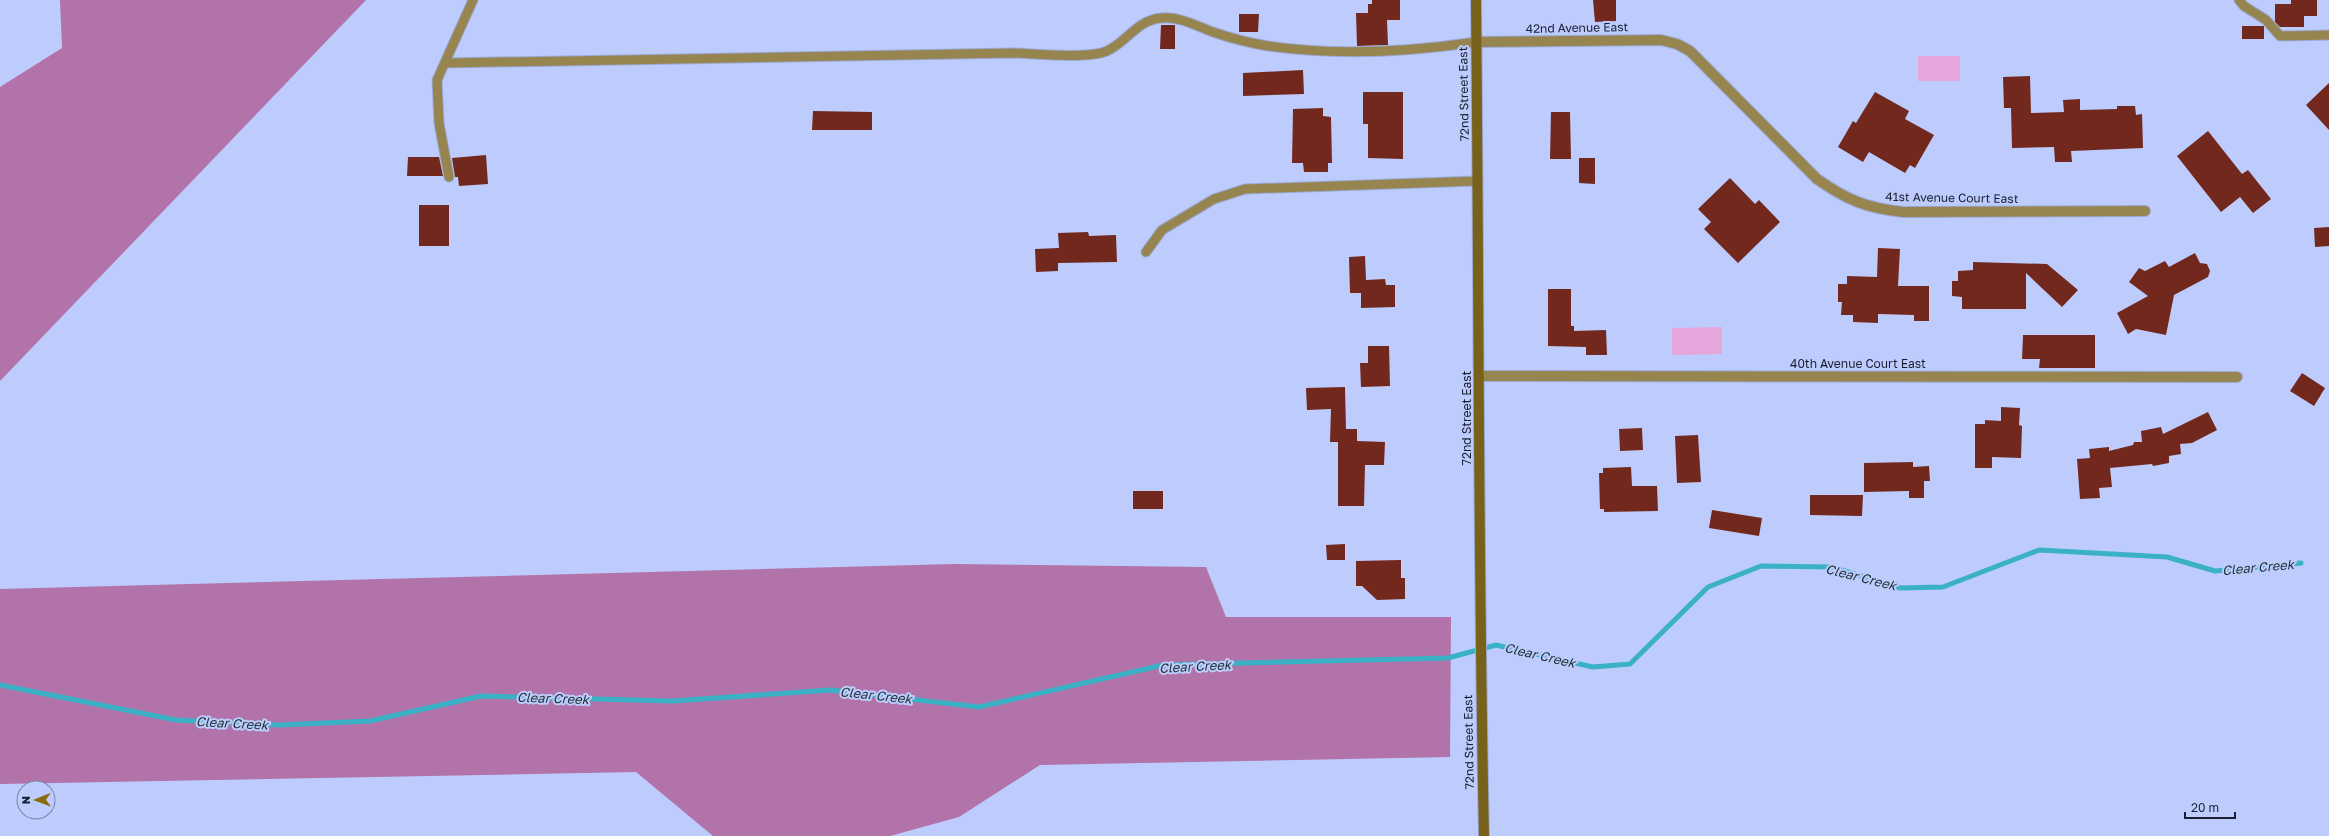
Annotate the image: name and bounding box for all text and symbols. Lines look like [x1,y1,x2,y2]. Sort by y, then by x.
street label: 42nd Avenue East [1526,19,1629,36]
street label: 72nd Street East [1455,46,1472,142]
street label: 41st Avenue Court East [1885,189,2019,206]
street label: 40th Avenue Court East [1790,356,1926,371]
street label: 72nd Street East [1459,370,1474,465]
water label: Clear Creek [2221,556,2296,578]
water label: Clear Creek [1824,560,1900,594]
water label: Clear Creek [1503,639,1579,671]
water label: Clear Creek [1158,656,1233,676]
water label: Clear Creek [839,683,914,707]
water label: Clear Creek [517,689,591,707]
street label: 72nd Street East [1460,694,1477,790]
water label: Clear Creek [195,713,270,733]
north arrow [16,780,56,820]
scale bar [2185,794,2235,820]
text: N [19,796,32,804]
text: 20 m [2191,800,2219,815]

